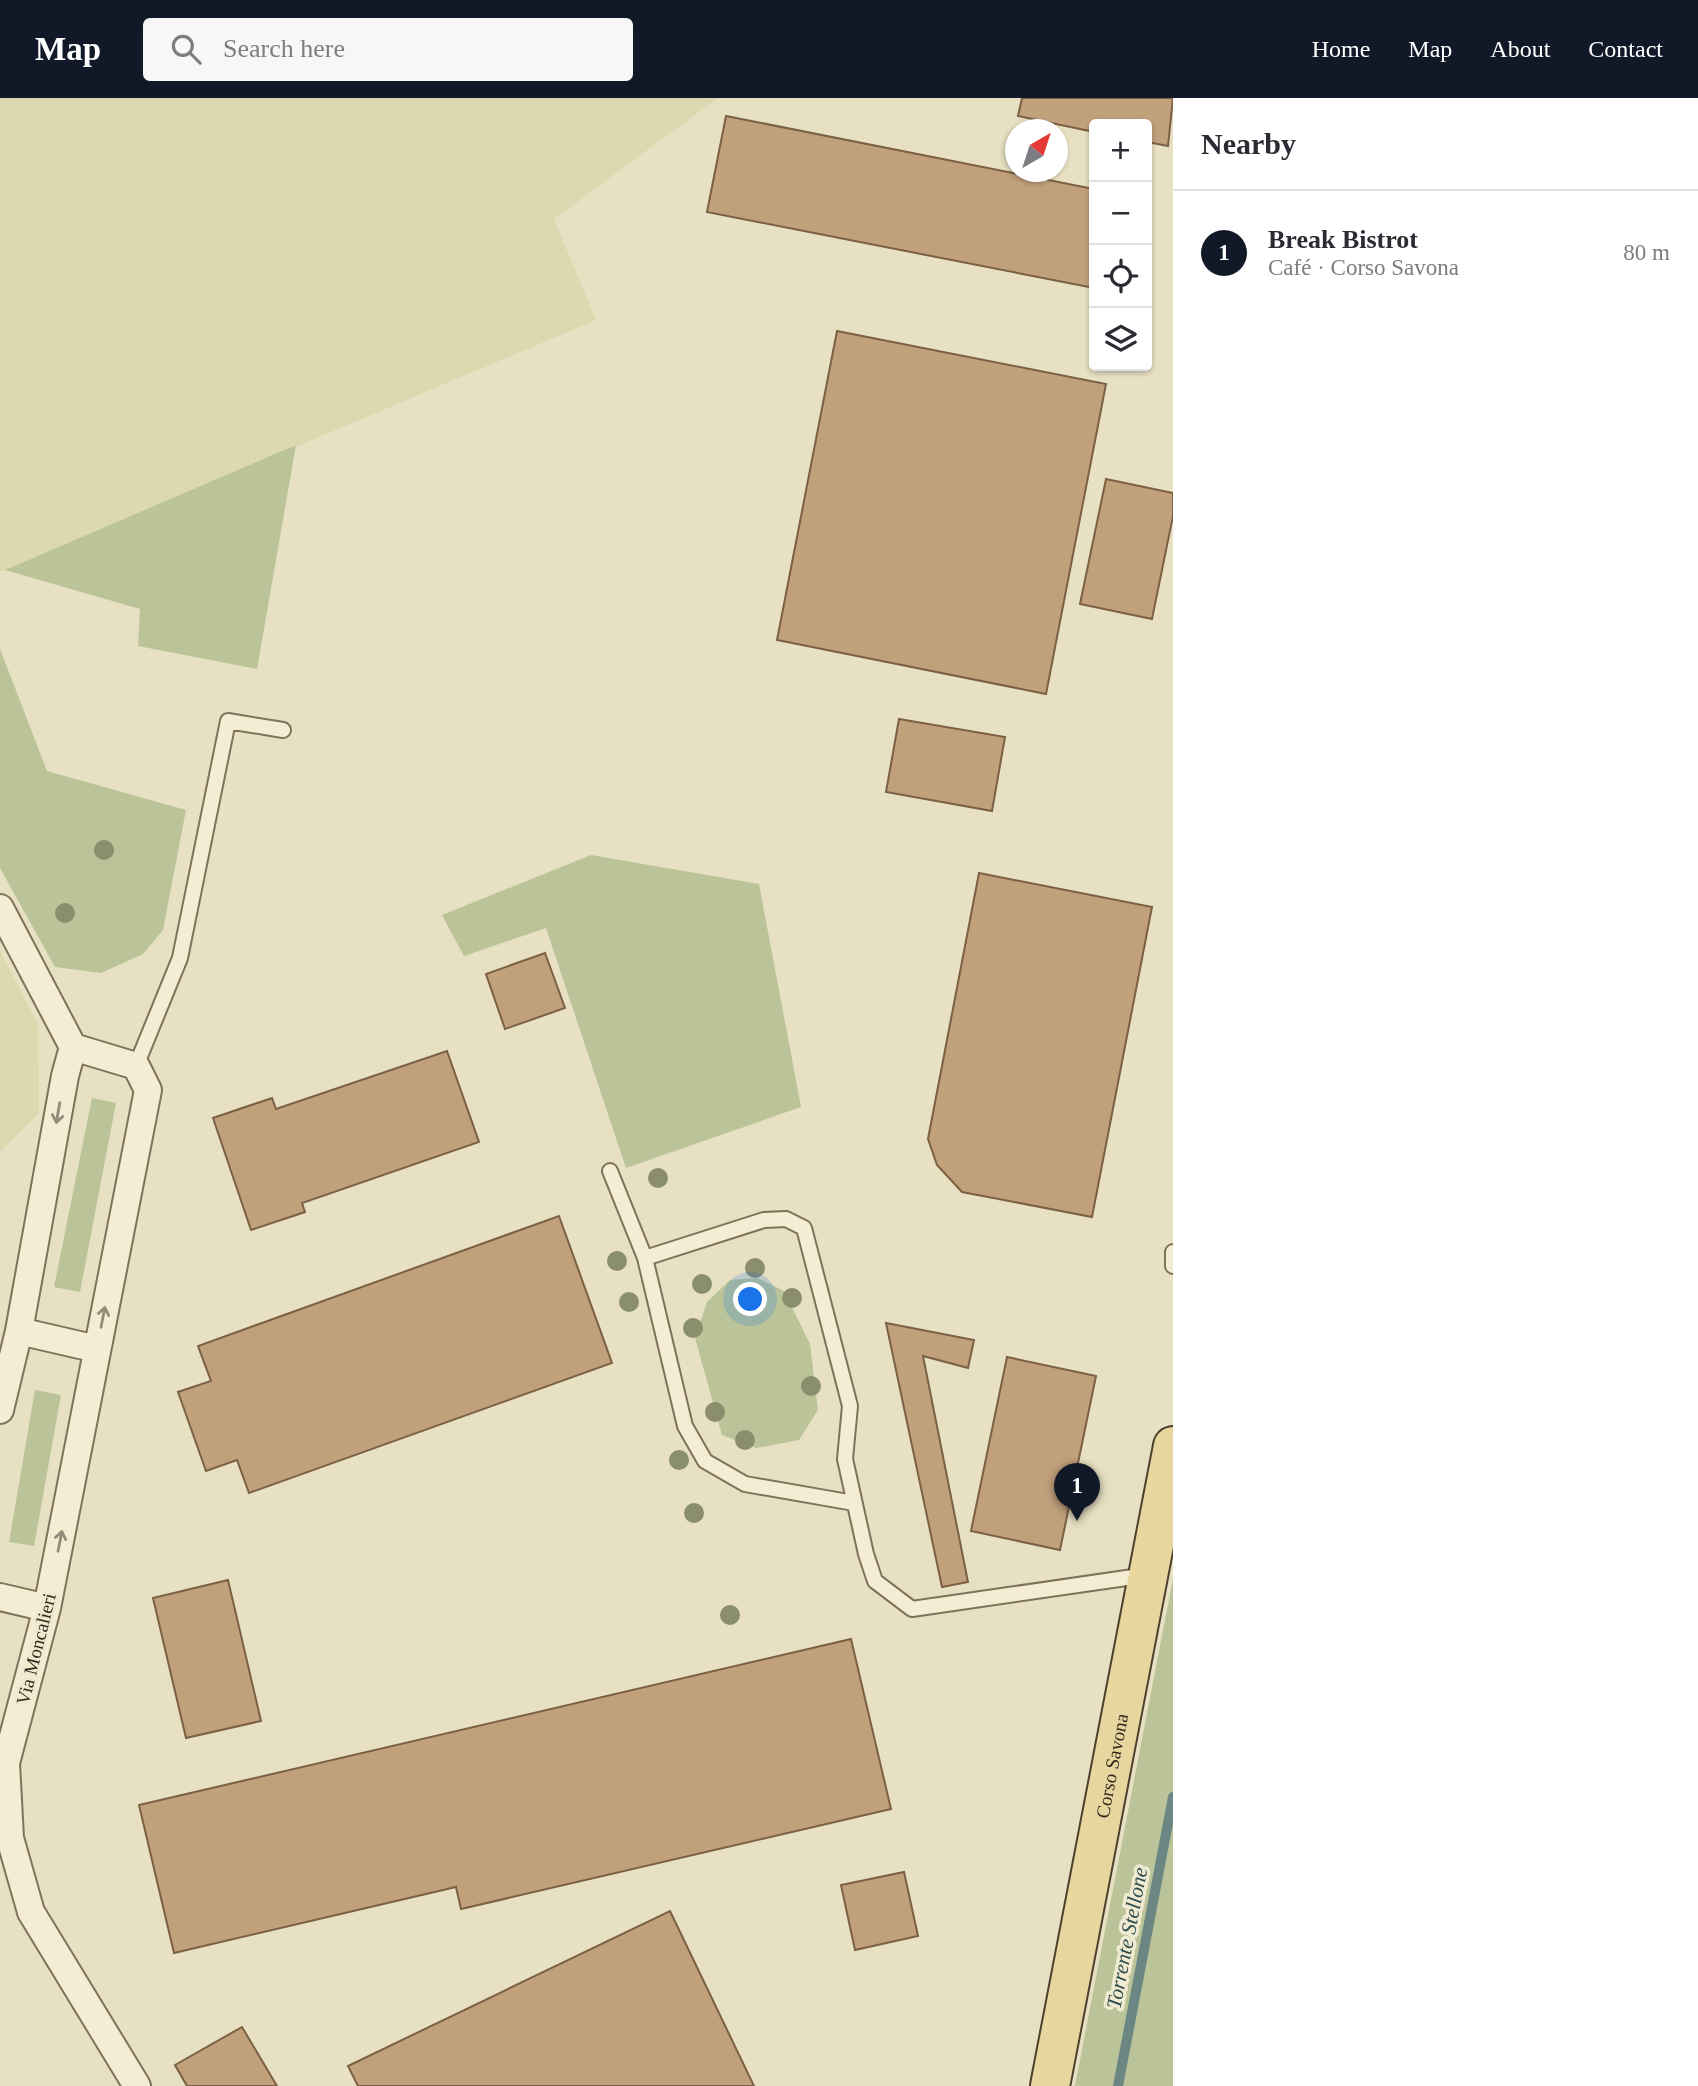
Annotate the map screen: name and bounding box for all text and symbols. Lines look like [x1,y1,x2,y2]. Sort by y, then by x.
search box [143,18,633,81]
icon: search [167,30,205,68]
text: Map [35,31,101,67]
text: Search here [223,34,345,63]
text: Home [1312,36,1370,62]
text: Map [1408,36,1452,62]
text: About [1490,36,1550,62]
text: Contact [1588,36,1663,62]
north arrow [1005,119,1068,182]
map controls [1089,119,1152,371]
button: + [1089,119,1152,182]
text: Nearby [1201,127,1296,160]
button: − [1089,182,1152,245]
text: Break Bistrot [1268,225,1418,254]
text: 1 [1218,240,1230,265]
text: 80 m [1623,240,1670,265]
button: locate [1089,245,1152,308]
text: Café · Corso Savona [1268,255,1459,280]
button: layers [1089,308,1152,371]
one-way arrow [51,1101,64,1124]
your location [733,1282,767,1316]
one-way arrow [97,1306,111,1329]
pin: 1 [1054,1463,1100,1521]
one-way arrow [54,1530,68,1553]
street label: Via Moncalieri [12,1591,60,1707]
street label: Corso Savona [1091,1711,1132,1820]
water label: Torrente Stellone [1102,1865,1152,2011]

